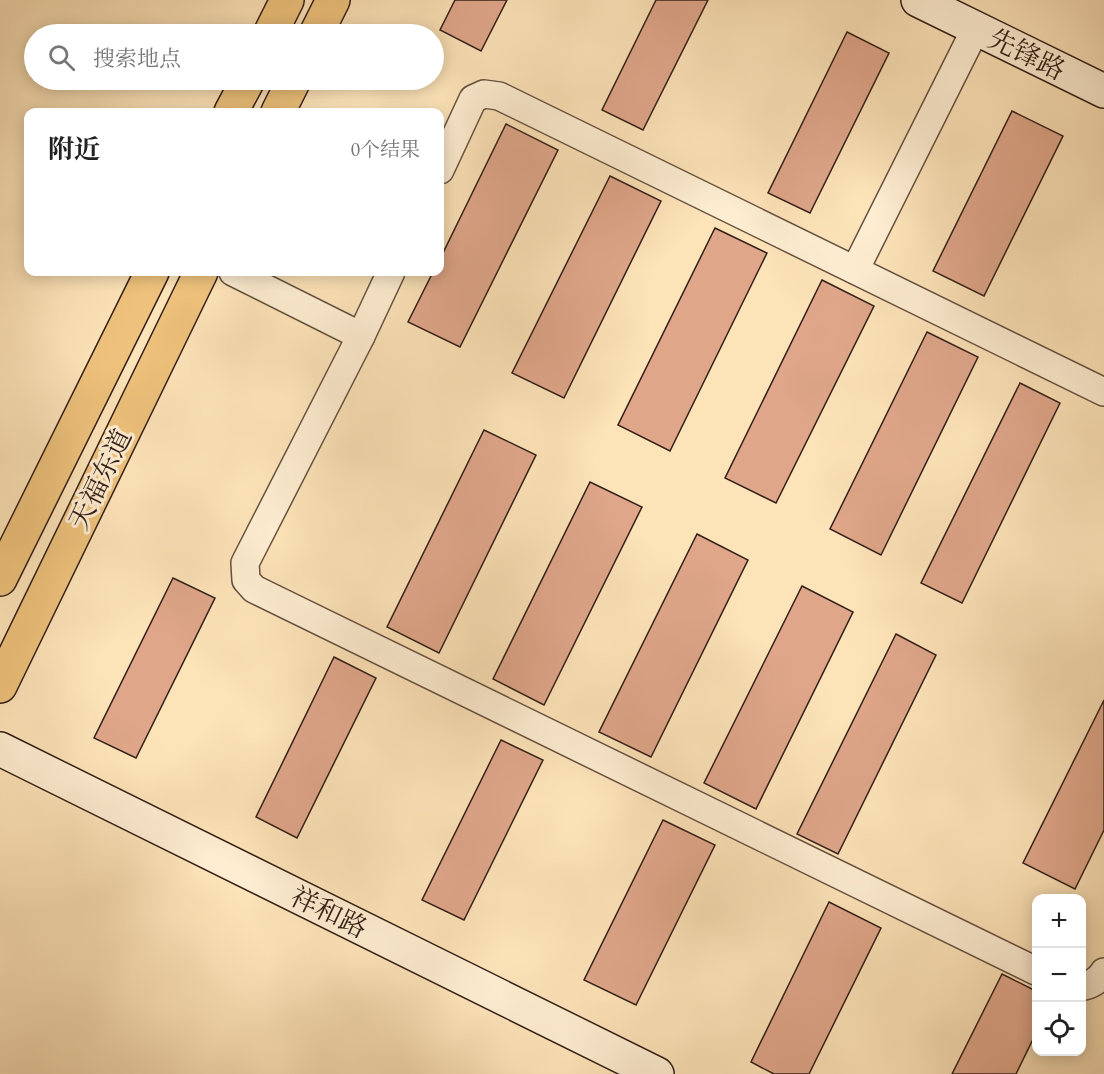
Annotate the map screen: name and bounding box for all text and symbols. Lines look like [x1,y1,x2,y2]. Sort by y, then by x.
street label: 先锋路 [983,21,1071,87]
search box [24,24,444,90]
icon: search [45,41,78,74]
text: 搜索地点 [93,44,181,73]
text: 附近 [48,132,100,166]
text: 0个结果 [350,136,420,162]
street label: 天福东道 [61,423,139,535]
street label: 祥和路 [285,879,373,945]
map controls [1032,894,1086,1056]
button: + [1032,894,1086,948]
button: − [1032,948,1086,1002]
button: locate [1032,1002,1086,1056]

